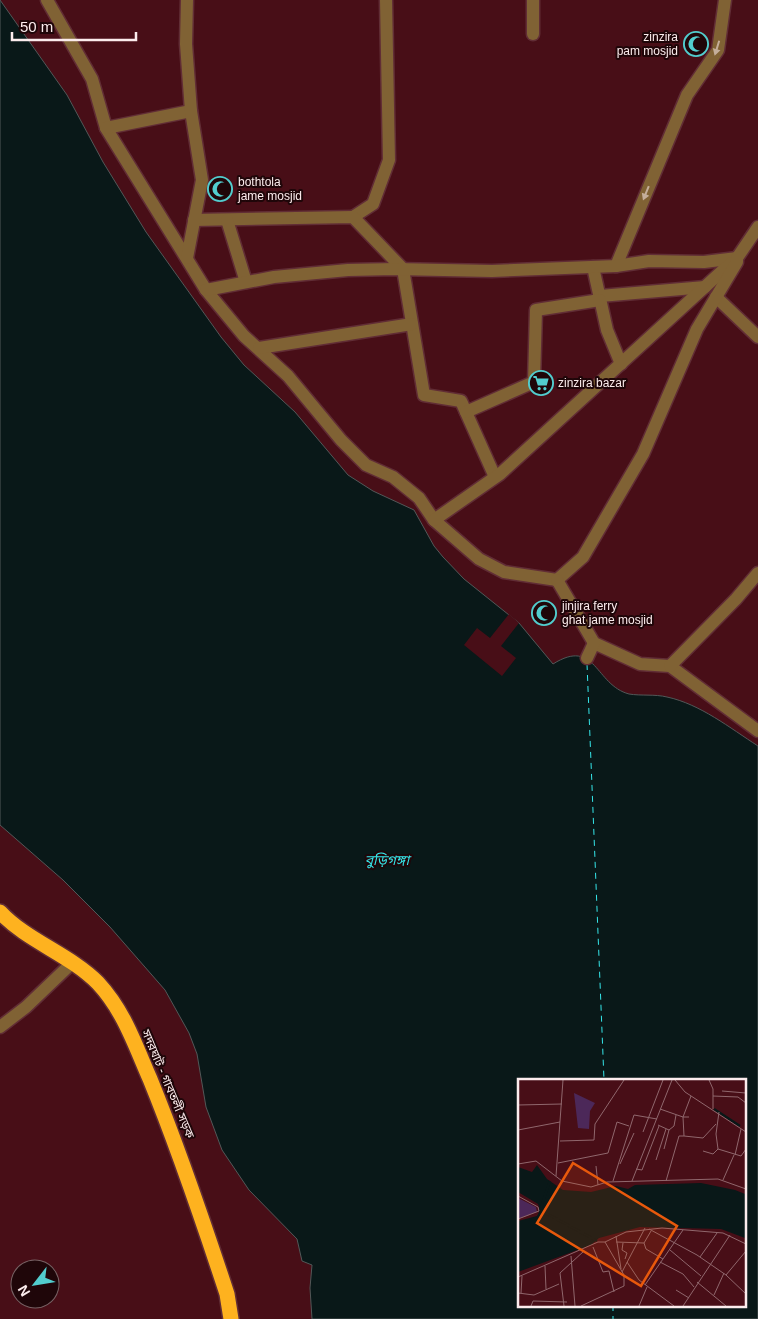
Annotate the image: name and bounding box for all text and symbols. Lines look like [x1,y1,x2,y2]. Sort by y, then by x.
scale bar [12,10,136,42]
text: 50 m [20,18,53,35]
place label: zinzira pam mosjid [617,30,678,58]
mosque icon: zinzira pam mosjid [683,31,709,57]
one-way arrow [713,41,721,56]
place label: bothtola jame mosjid [237,175,302,203]
mosque icon: bothtola jame mosjid [207,176,233,202]
one-way arrow [641,185,649,200]
supermarket icon: zinzira bazar [528,370,554,396]
place label: zinzira bazar [558,376,626,390]
place label: jinjira ferry ghat jame mosjid [561,599,653,627]
mosque icon: jinjira ferry ghat jame mosjid [531,600,557,626]
water label: বুড়িগঙ্গা [365,852,412,869]
street label: সদরঘাট - গাবতলী সড়ক [138,1026,198,1141]
inset map [518,1079,746,1306]
north arrow [10,1259,60,1309]
text: N [14,1282,33,1299]

